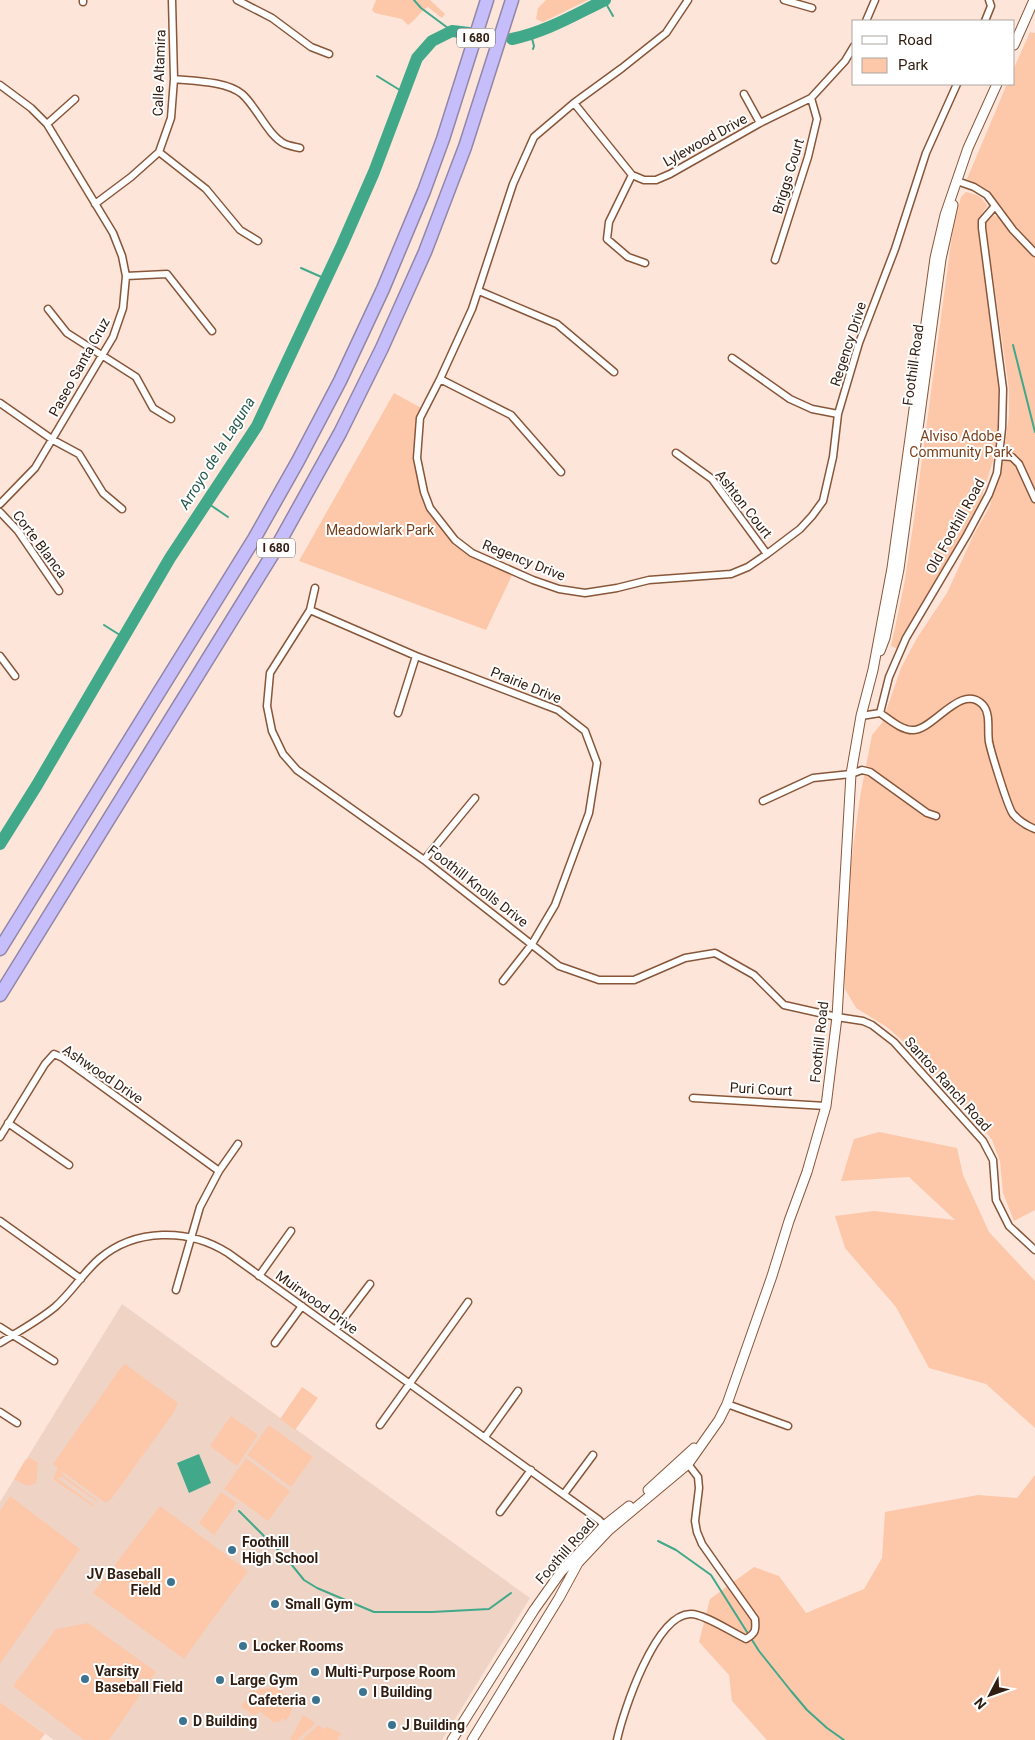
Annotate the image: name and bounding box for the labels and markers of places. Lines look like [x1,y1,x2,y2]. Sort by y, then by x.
place label: Foothill High School [242,1534,318,1566]
marker: Foothill High School [226,1544,238,1556]
place label: JV Baseball Field [87,1566,161,1598]
marker: JV Baseball Field [165,1576,177,1588]
place label: Small Gym [285,1596,353,1612]
marker: Small Gym [269,1598,281,1610]
place label: Locker Rooms [253,1638,343,1654]
marker: Locker Rooms [237,1640,249,1652]
place label: Varsity Baseball Field [95,1663,183,1695]
place label: Multi-Purpose Room [325,1664,456,1680]
marker: Multi-Purpose Room [309,1666,321,1678]
place label: Large Gym [230,1672,298,1688]
marker: Varsity Baseball Field [79,1673,91,1685]
marker: Large Gym [214,1674,226,1686]
place label: I Building [373,1684,432,1700]
marker: I Building [357,1686,369,1698]
place label: Cafeteria [248,1692,307,1708]
marker: Cafeteria [310,1694,322,1706]
place label: D Building [193,1713,257,1729]
marker: D Building [177,1715,189,1727]
place label: J Building [402,1717,465,1733]
marker: J Building [386,1719,398,1731]

